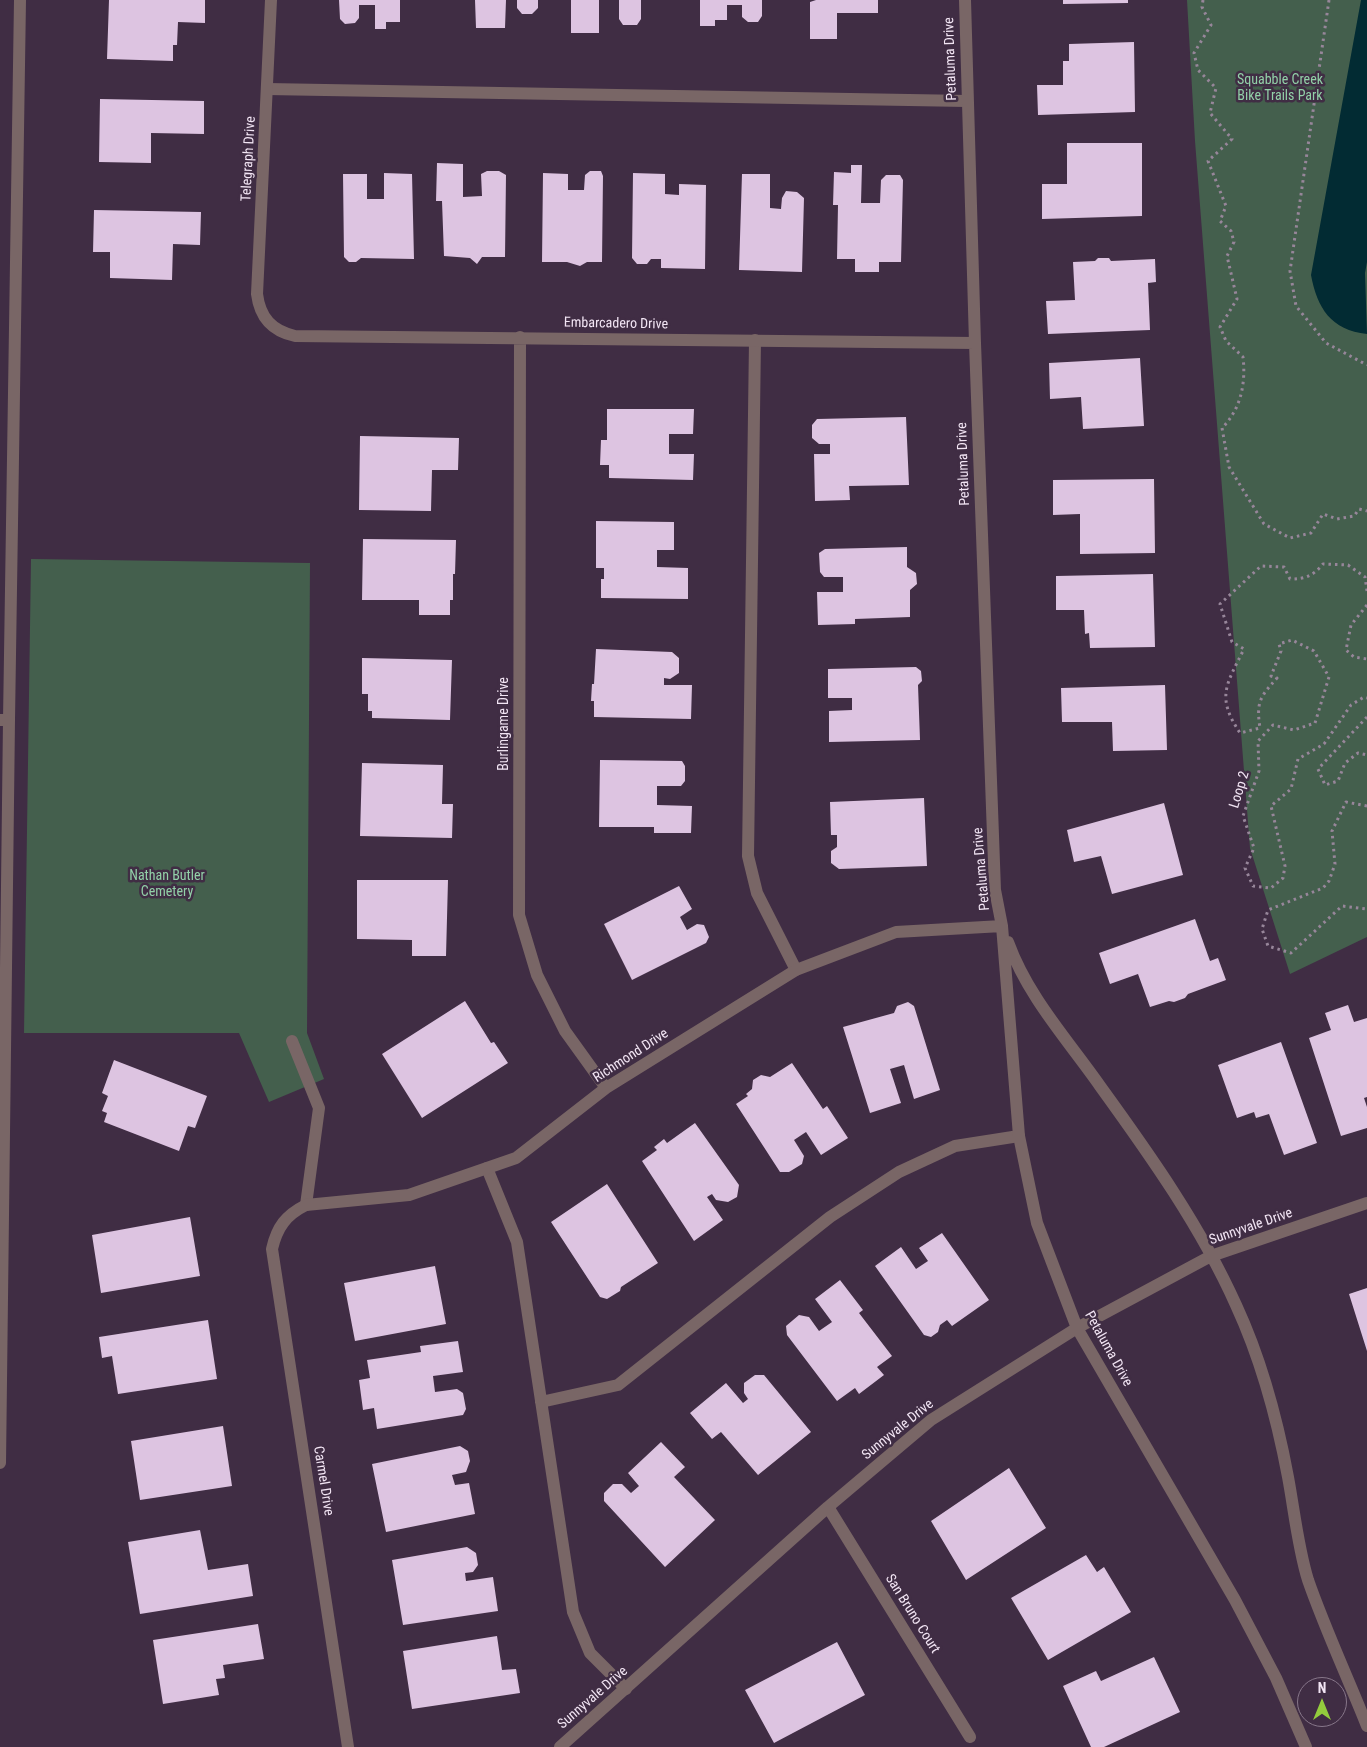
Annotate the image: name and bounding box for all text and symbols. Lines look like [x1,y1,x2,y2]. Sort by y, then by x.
street label: Petaluma Drive [941,17,961,101]
park label: Squabble Creek Bike Trails Park [1237,72,1323,104]
street label: Telegraph Drive [238,116,260,202]
street label: Embarcadero Drive [564,315,668,333]
street label: Petaluma Drive [954,422,974,506]
street label: Burlingame Drive [496,677,512,771]
street label: Loop 2 [1226,769,1254,811]
street label: Petaluma Drive [970,827,994,911]
park label: Nathan Butler Cemetery [129,868,205,900]
street label: Richmond Drive [590,1025,672,1087]
street label: Sunnyvale Drive [1207,1205,1295,1249]
street label: Petaluma Drive [1080,1308,1136,1390]
street label: Sunnyvale Drive [859,1396,937,1464]
street label: Carmel Drive [309,1445,337,1517]
street label: San Bruno Court [881,1571,943,1657]
street label: Sunnyvale Drive [555,1663,631,1733]
north arrow [1297,1677,1347,1727]
text: N [1318,1680,1326,1696]

